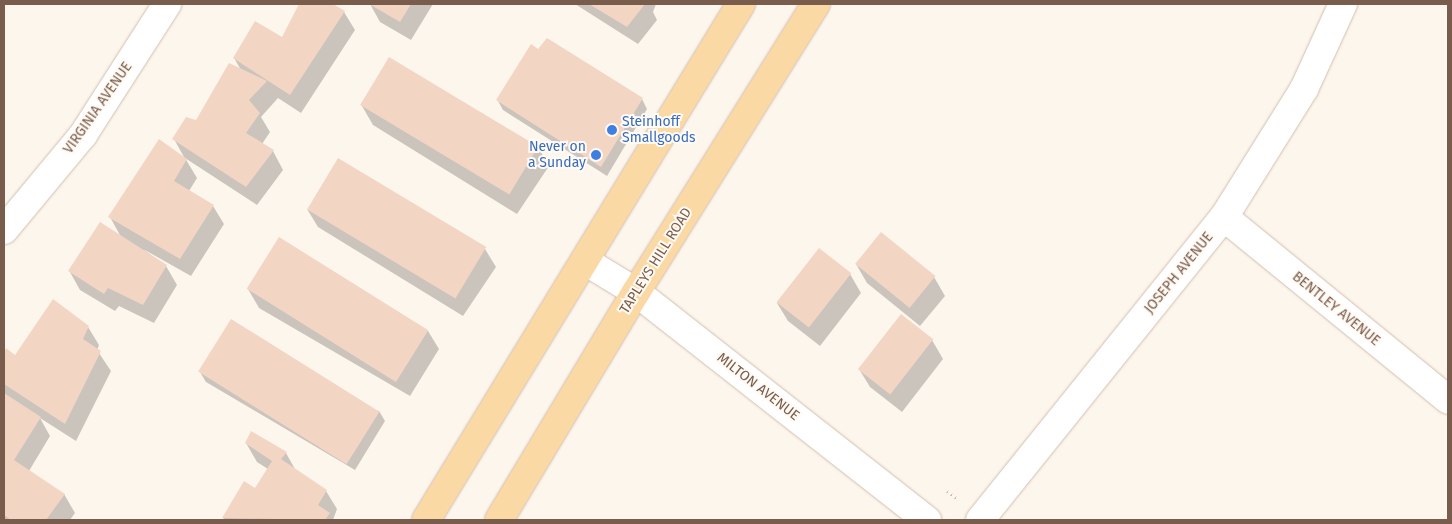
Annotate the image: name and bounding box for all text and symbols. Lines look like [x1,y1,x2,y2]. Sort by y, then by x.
street label: VIRGINIA AVENUE [60,59,136,157]
place label: Steinhoff Smallgoods [622,114,696,146]
marker: Steinhoff Smallgoods [606,124,618,136]
place label: Never on a Sunday [528,139,586,172]
marker: Never on a Sunday [590,149,602,161]
street label: TAPLEYS HILL ROAD [617,205,695,317]
street label: JOSEPH AVENUE [1141,229,1217,317]
street label: BENTLEY AVENUE [1289,268,1383,350]
street label: MILTON AVENUE [713,350,803,424]

